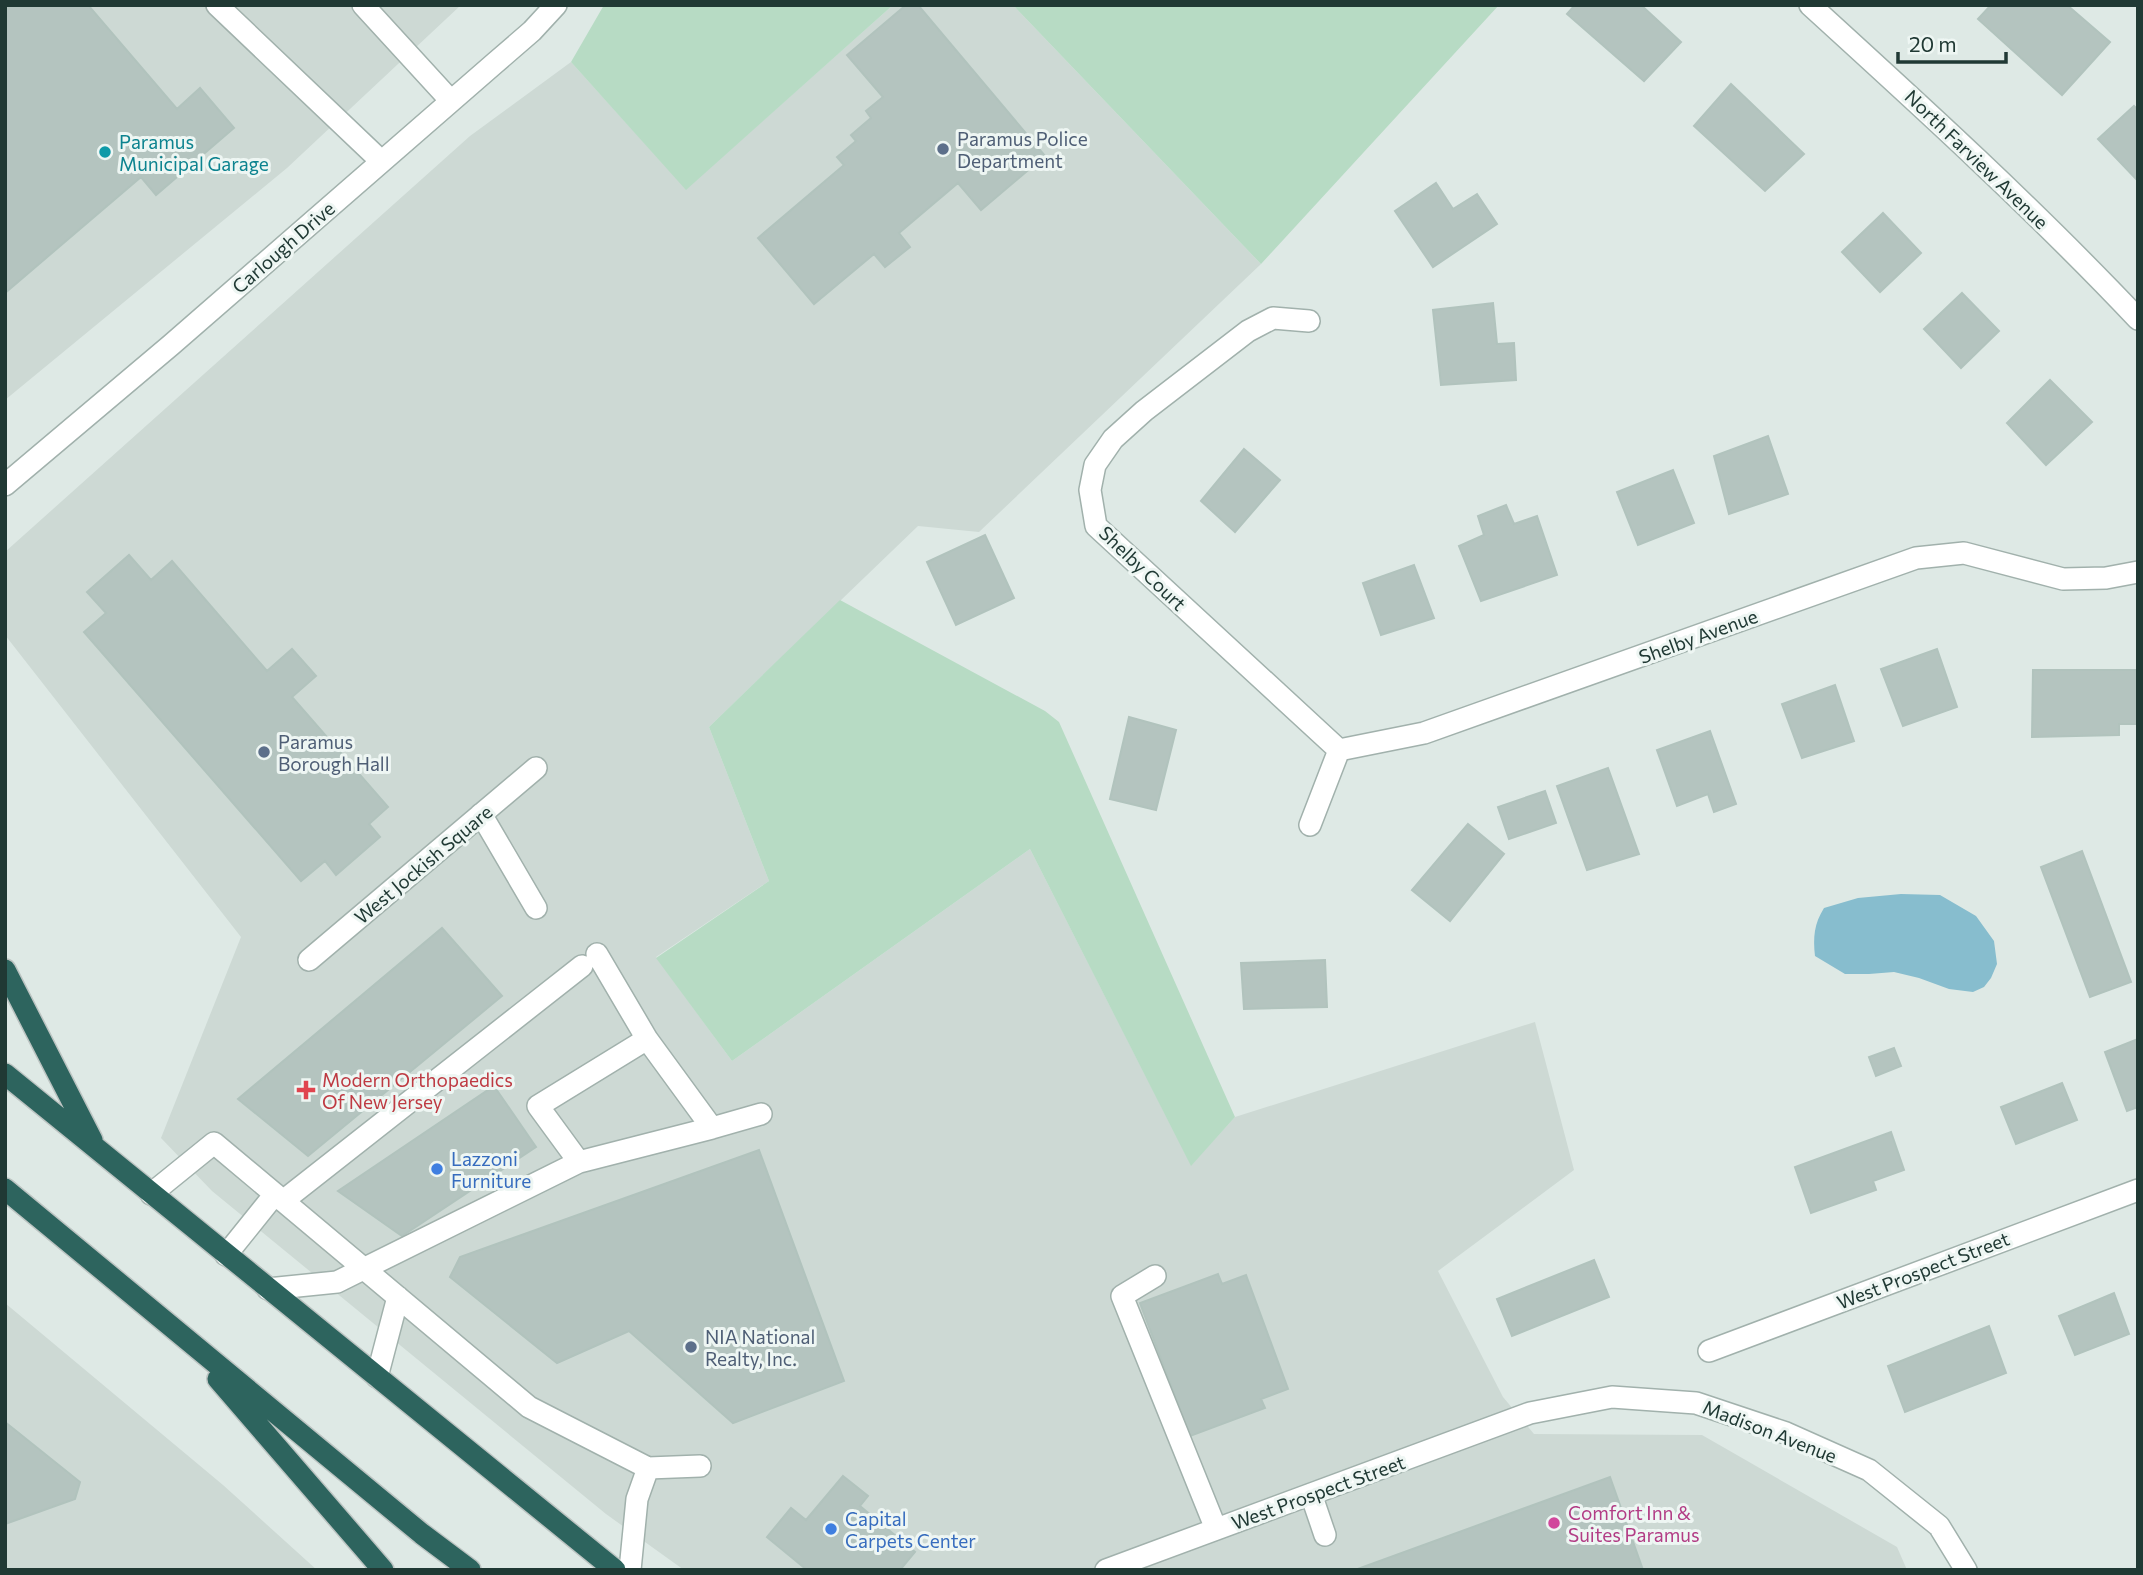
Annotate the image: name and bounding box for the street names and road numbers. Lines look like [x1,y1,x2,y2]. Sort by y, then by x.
street label: North Farview Avenue [1901,85,2053,233]
street label: Carlough Drive [227,196,339,298]
street label: Shelby Court [1095,521,1191,615]
street label: Shelby Avenue [1635,604,1761,668]
street label: West Jockish Square [349,800,497,928]
street label: West Prospect Street [1834,1226,2013,1314]
street label: Madison Avenue [1700,1395,1840,1467]
street label: West Prospect Street [1228,1450,1408,1534]

